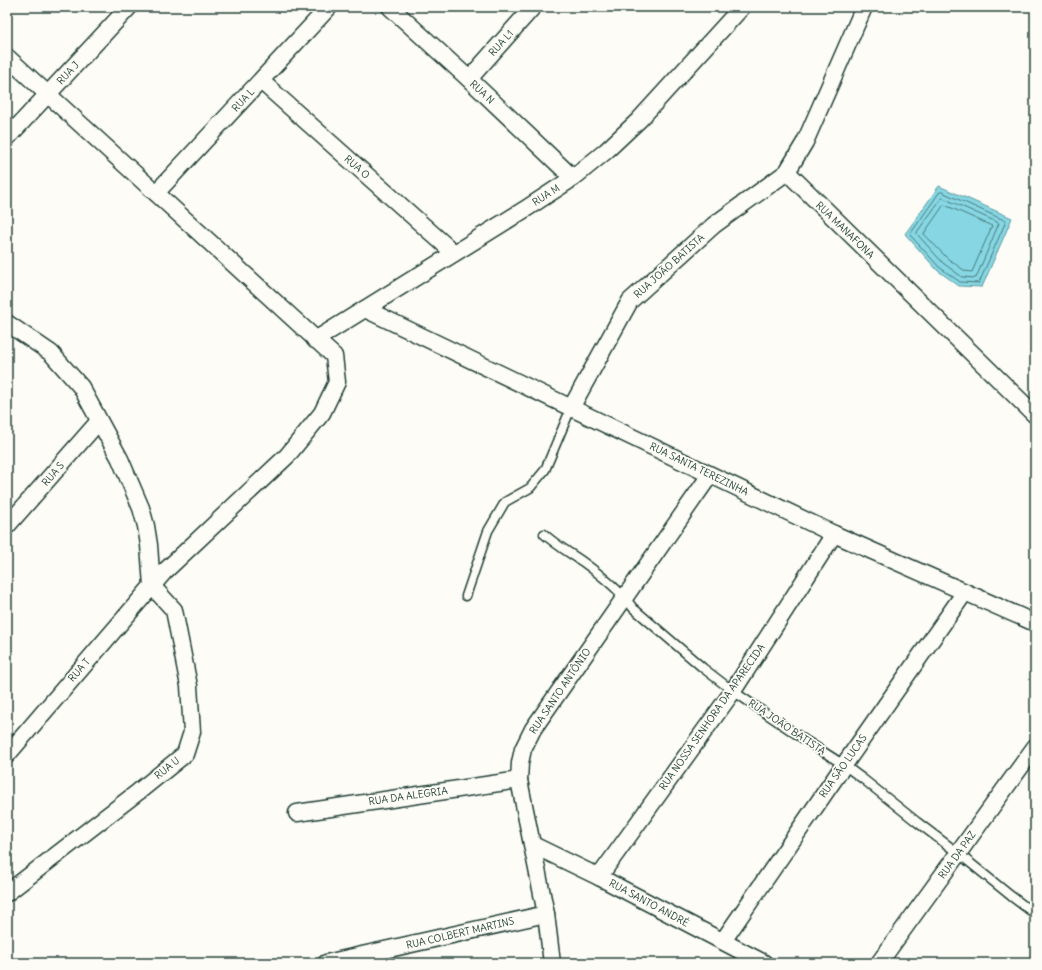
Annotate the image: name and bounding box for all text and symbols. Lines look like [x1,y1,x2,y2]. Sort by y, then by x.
street label: RUA L1 [486,27,516,59]
street label: RUA J [54,59,82,87]
street label: RUA N [467,77,497,107]
street label: RUA L [229,85,257,114]
street label: RUA O [342,152,373,182]
street label: RUA M [530,181,562,209]
street label: RUA MANAFONA [813,199,877,262]
street label: RUA JOÃO BATISTA [631,231,707,301]
street label: RUA SANTA TEREZINHA [647,439,751,499]
street label: RUA S [39,459,67,489]
street label: RUA NOSSA SENHORA DA APARECIDA [656,641,768,793]
street label: RUA SANTO ANTÔNIO [526,645,594,736]
street label: RUA T [65,655,93,685]
street label: RUA JOÃO BATISTA [746,696,829,758]
street label: RUA SÃO LUCAS [816,731,870,800]
street label: RUA U [152,754,182,782]
street label: RUA DA ALEGRIA [368,784,449,808]
street label: RUA DA PAZ [935,828,979,881]
street label: RUA SANTO ANDRÉ [607,876,691,930]
street label: RUA COLBERT MARTINS [405,914,516,952]

